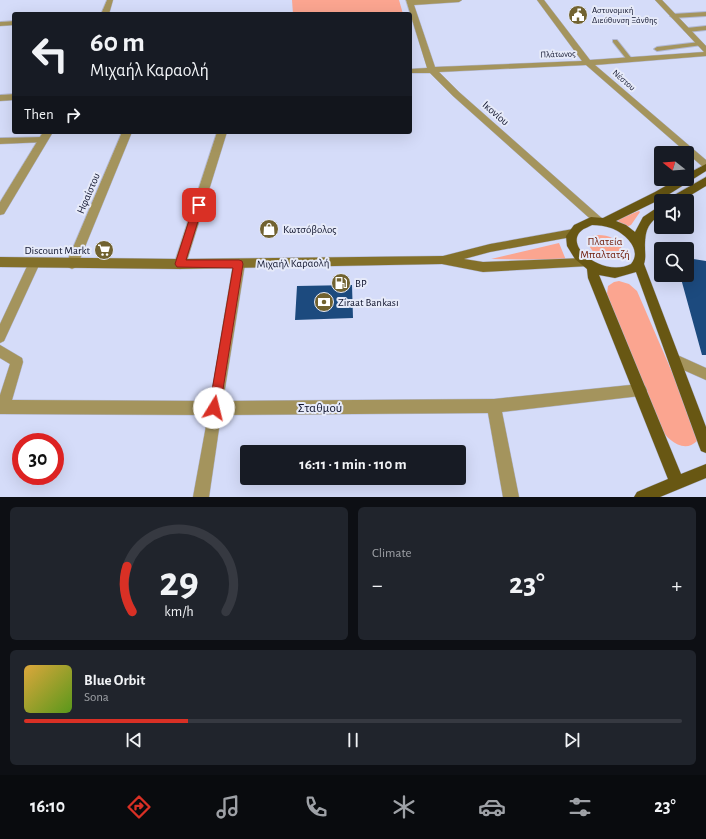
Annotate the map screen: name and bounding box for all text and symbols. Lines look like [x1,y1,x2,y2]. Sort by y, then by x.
public building icon: Αστυνομική Διεύθυνση Ξάνθης [567,4,589,26]
place label: Αστυνομική Διεύθυνση Ξάνθης [592,6,658,25]
icon: left [24,28,76,80]
text: 60 m [90,29,145,57]
street label: Πλάτωνος [540,49,576,60]
text: Μιχαήλ Καραολή [90,62,209,80]
street label: Νέστου [611,68,637,93]
street label: Ικονίου [480,99,511,128]
icon: right [62,104,84,126]
text: Then [24,107,54,122]
north arrow [654,146,694,186]
map controls [654,146,694,282]
street label: Ηφαίστου [75,171,102,215]
pin [182,188,216,222]
icon: arrive [188,194,210,216]
button: sound [654,194,694,234]
shop icon: Κωτσόβολος [258,218,280,240]
place label: Κωτσόβολος [283,224,337,235]
park label: Πλατεία Μπαλτατζή [580,236,630,260]
supermarket icon: Discount Markt [93,239,115,261]
button: search [654,242,694,282]
place label: Discount Markt [24,245,90,256]
street label: Μιχαήλ Καραολή [257,257,329,270]
fuel station icon: BP [330,272,352,294]
place label: BP [355,278,367,289]
bank icon: Ziraat Bankası [313,291,335,313]
place label: Ziraat Bankası [338,297,399,308]
position arrow [193,387,235,429]
street label: Σταθμού [298,402,342,415]
speed limit sign: 30 [12,433,64,485]
text: 16:11 · 1 min · 110 m [299,457,407,472]
text: Climate [372,547,411,560]
text: 29 [159,561,199,602]
text: 23° [509,569,545,599]
text: − [372,574,383,596]
text: + [671,574,682,596]
text: km/h [164,604,194,618]
text: Blue Orbit [84,673,145,688]
text: Sona [84,691,109,704]
icon: previous [123,729,145,751]
icon: pause [342,729,364,751]
icon: next [561,729,583,751]
icon: directions [125,793,153,821]
icon: music [214,793,242,821]
icon: phone [302,793,330,821]
icon: climate [390,793,418,821]
icon: car [478,793,506,821]
icon: filters [566,793,594,821]
text: 16:10 [30,798,65,816]
text: 23° [654,798,676,816]

